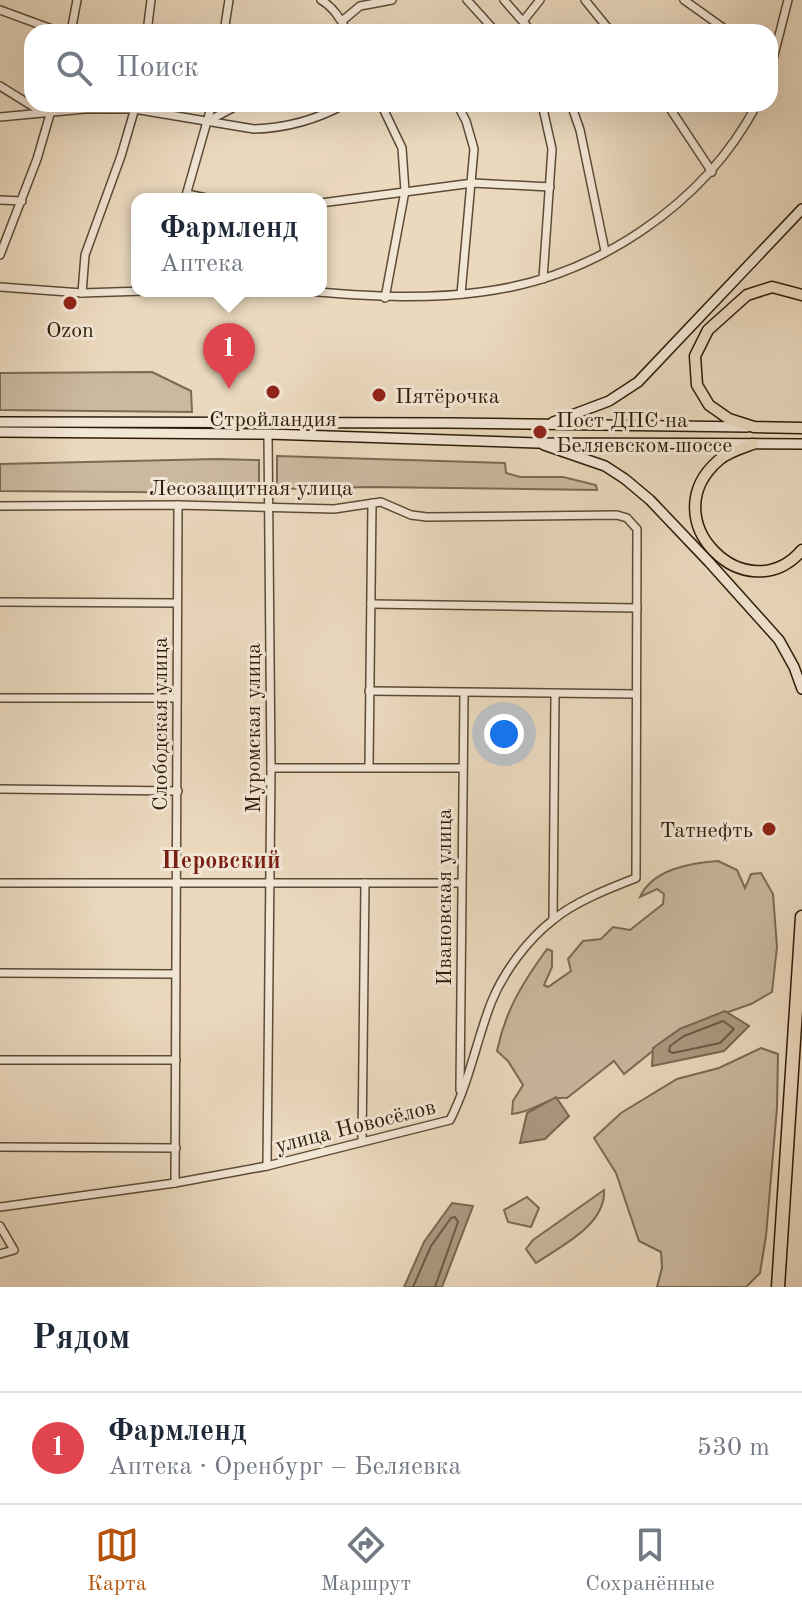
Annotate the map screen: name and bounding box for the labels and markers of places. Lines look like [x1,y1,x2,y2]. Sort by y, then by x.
marker: Ozon [61,294,79,312]
place label: Ozon [46,320,94,342]
pin: 1 [203,323,255,389]
marker: Стройландия [264,383,282,401]
marker: Пятёрочка [370,386,388,404]
place label: Пятёрочка [395,386,500,408]
place label: Стройландия [209,409,337,431]
place label: Пост ДПС на Беляевском шоссе [556,410,732,457]
marker: Пост ДПС на Беляевском шоссе [531,423,549,441]
place label: Татнефть [660,820,753,842]
marker: Татнефть [760,820,778,838]

